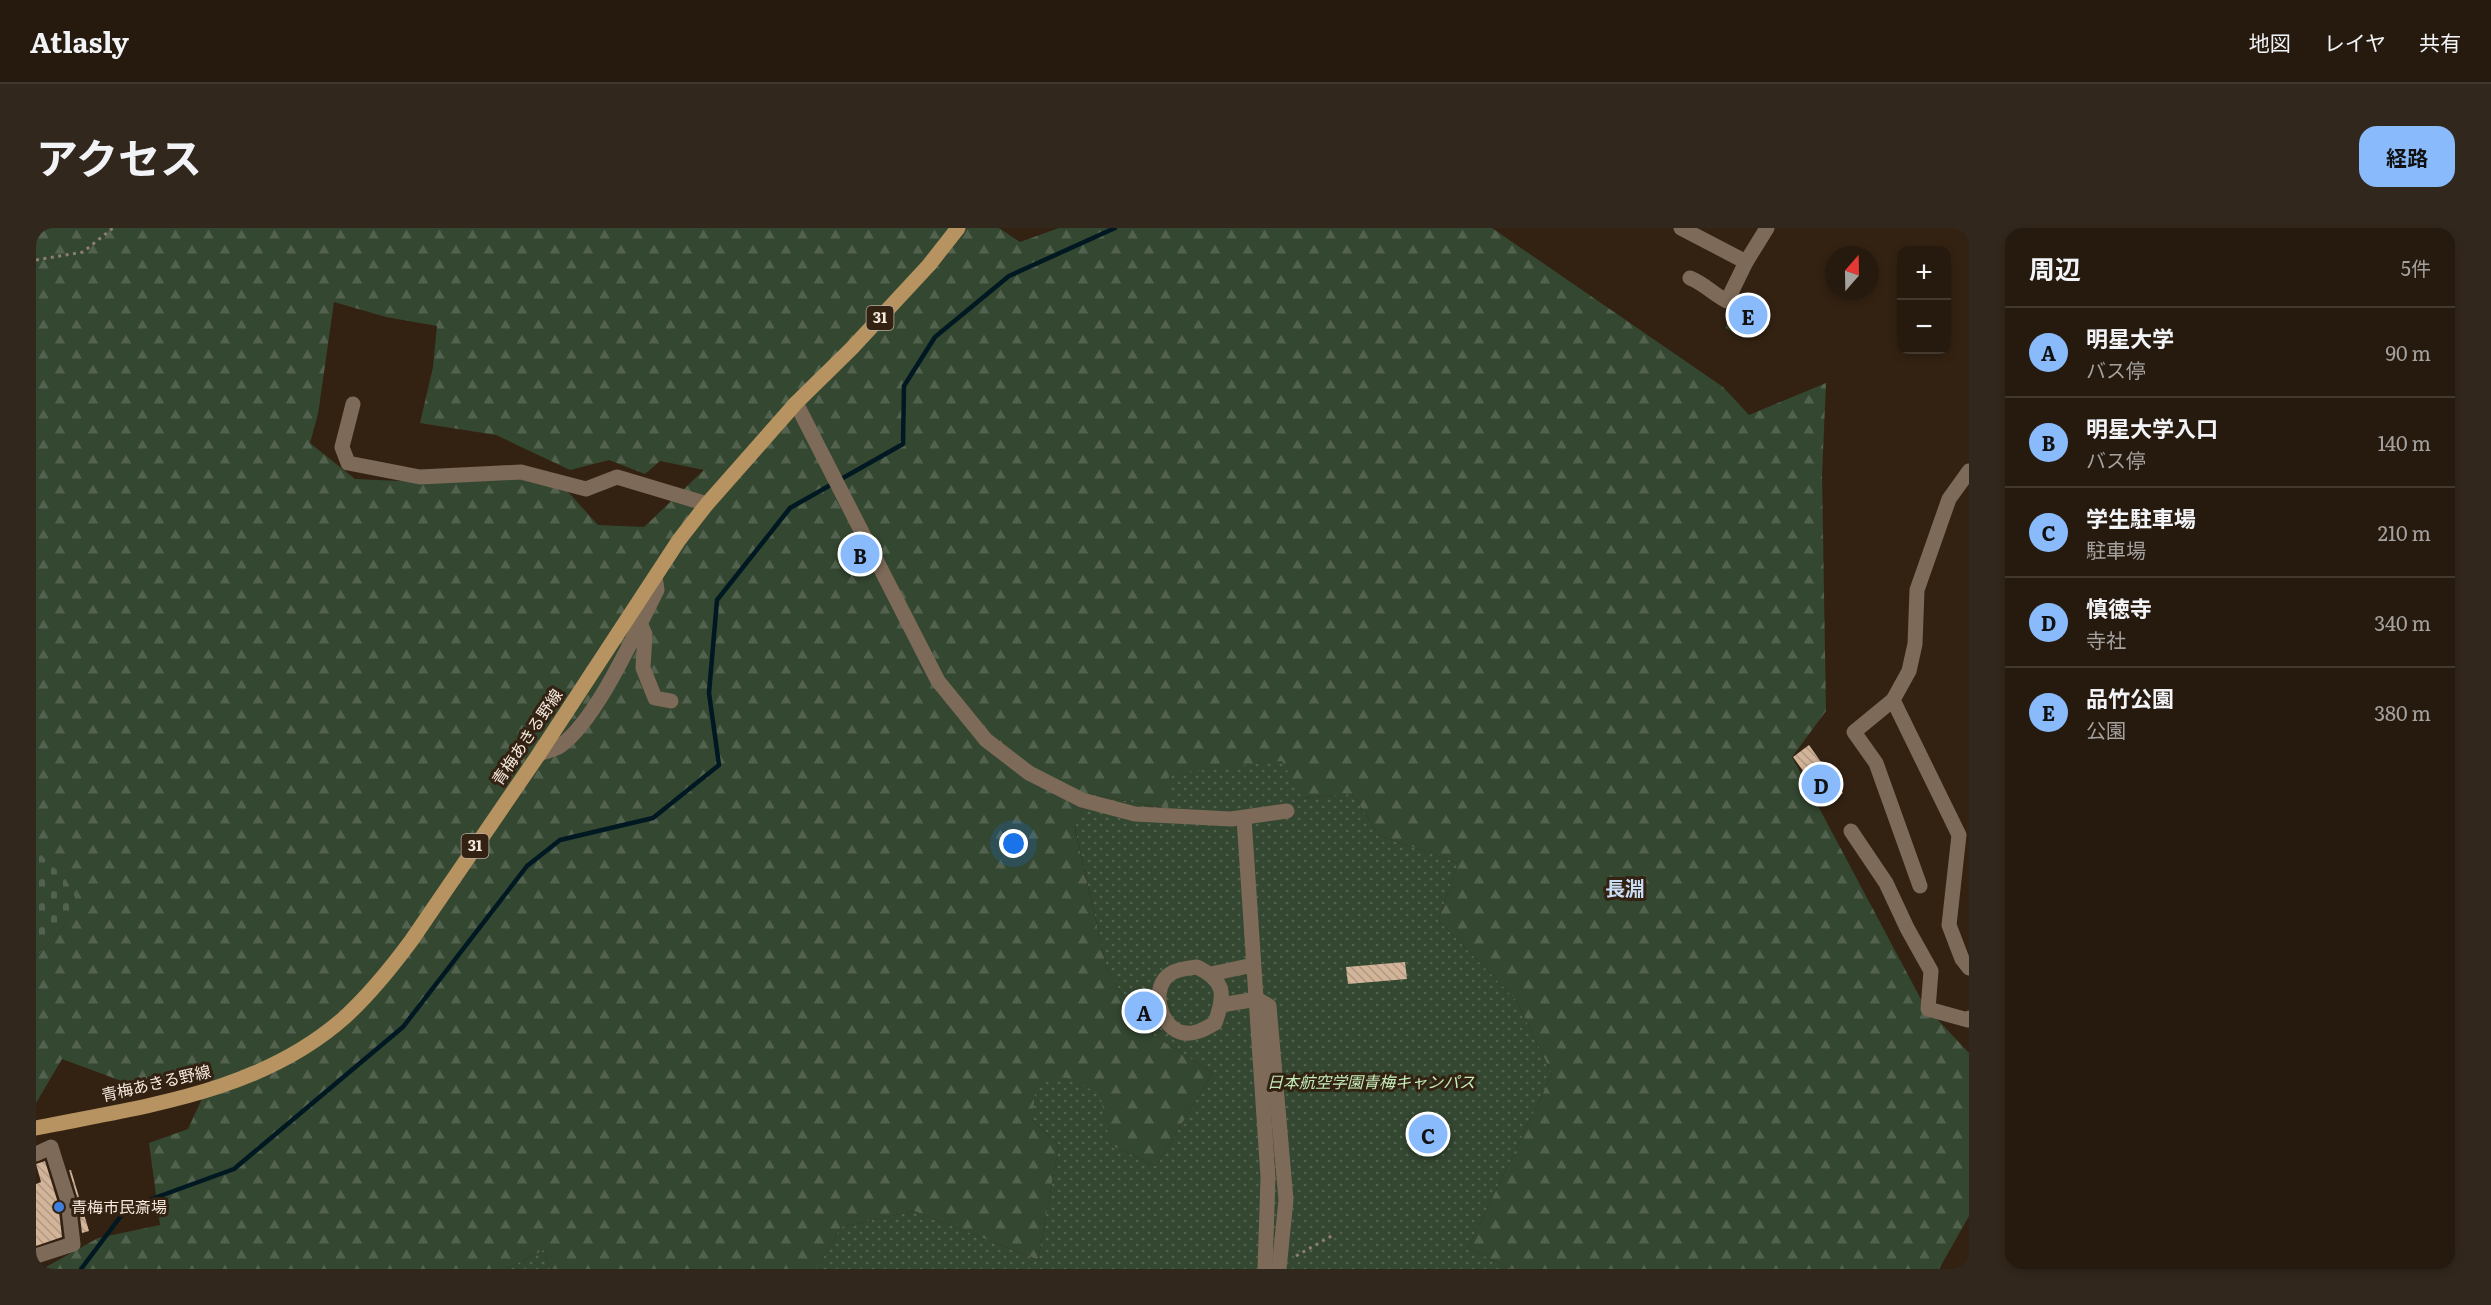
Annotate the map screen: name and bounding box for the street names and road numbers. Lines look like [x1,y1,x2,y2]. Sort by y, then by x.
road number: 31 [866,306,894,330]
street label: 青梅あきる野線 [485,683,567,789]
road number: 31 [462,834,488,858]
street label: 青梅あきる野線 [99,1058,213,1106]

